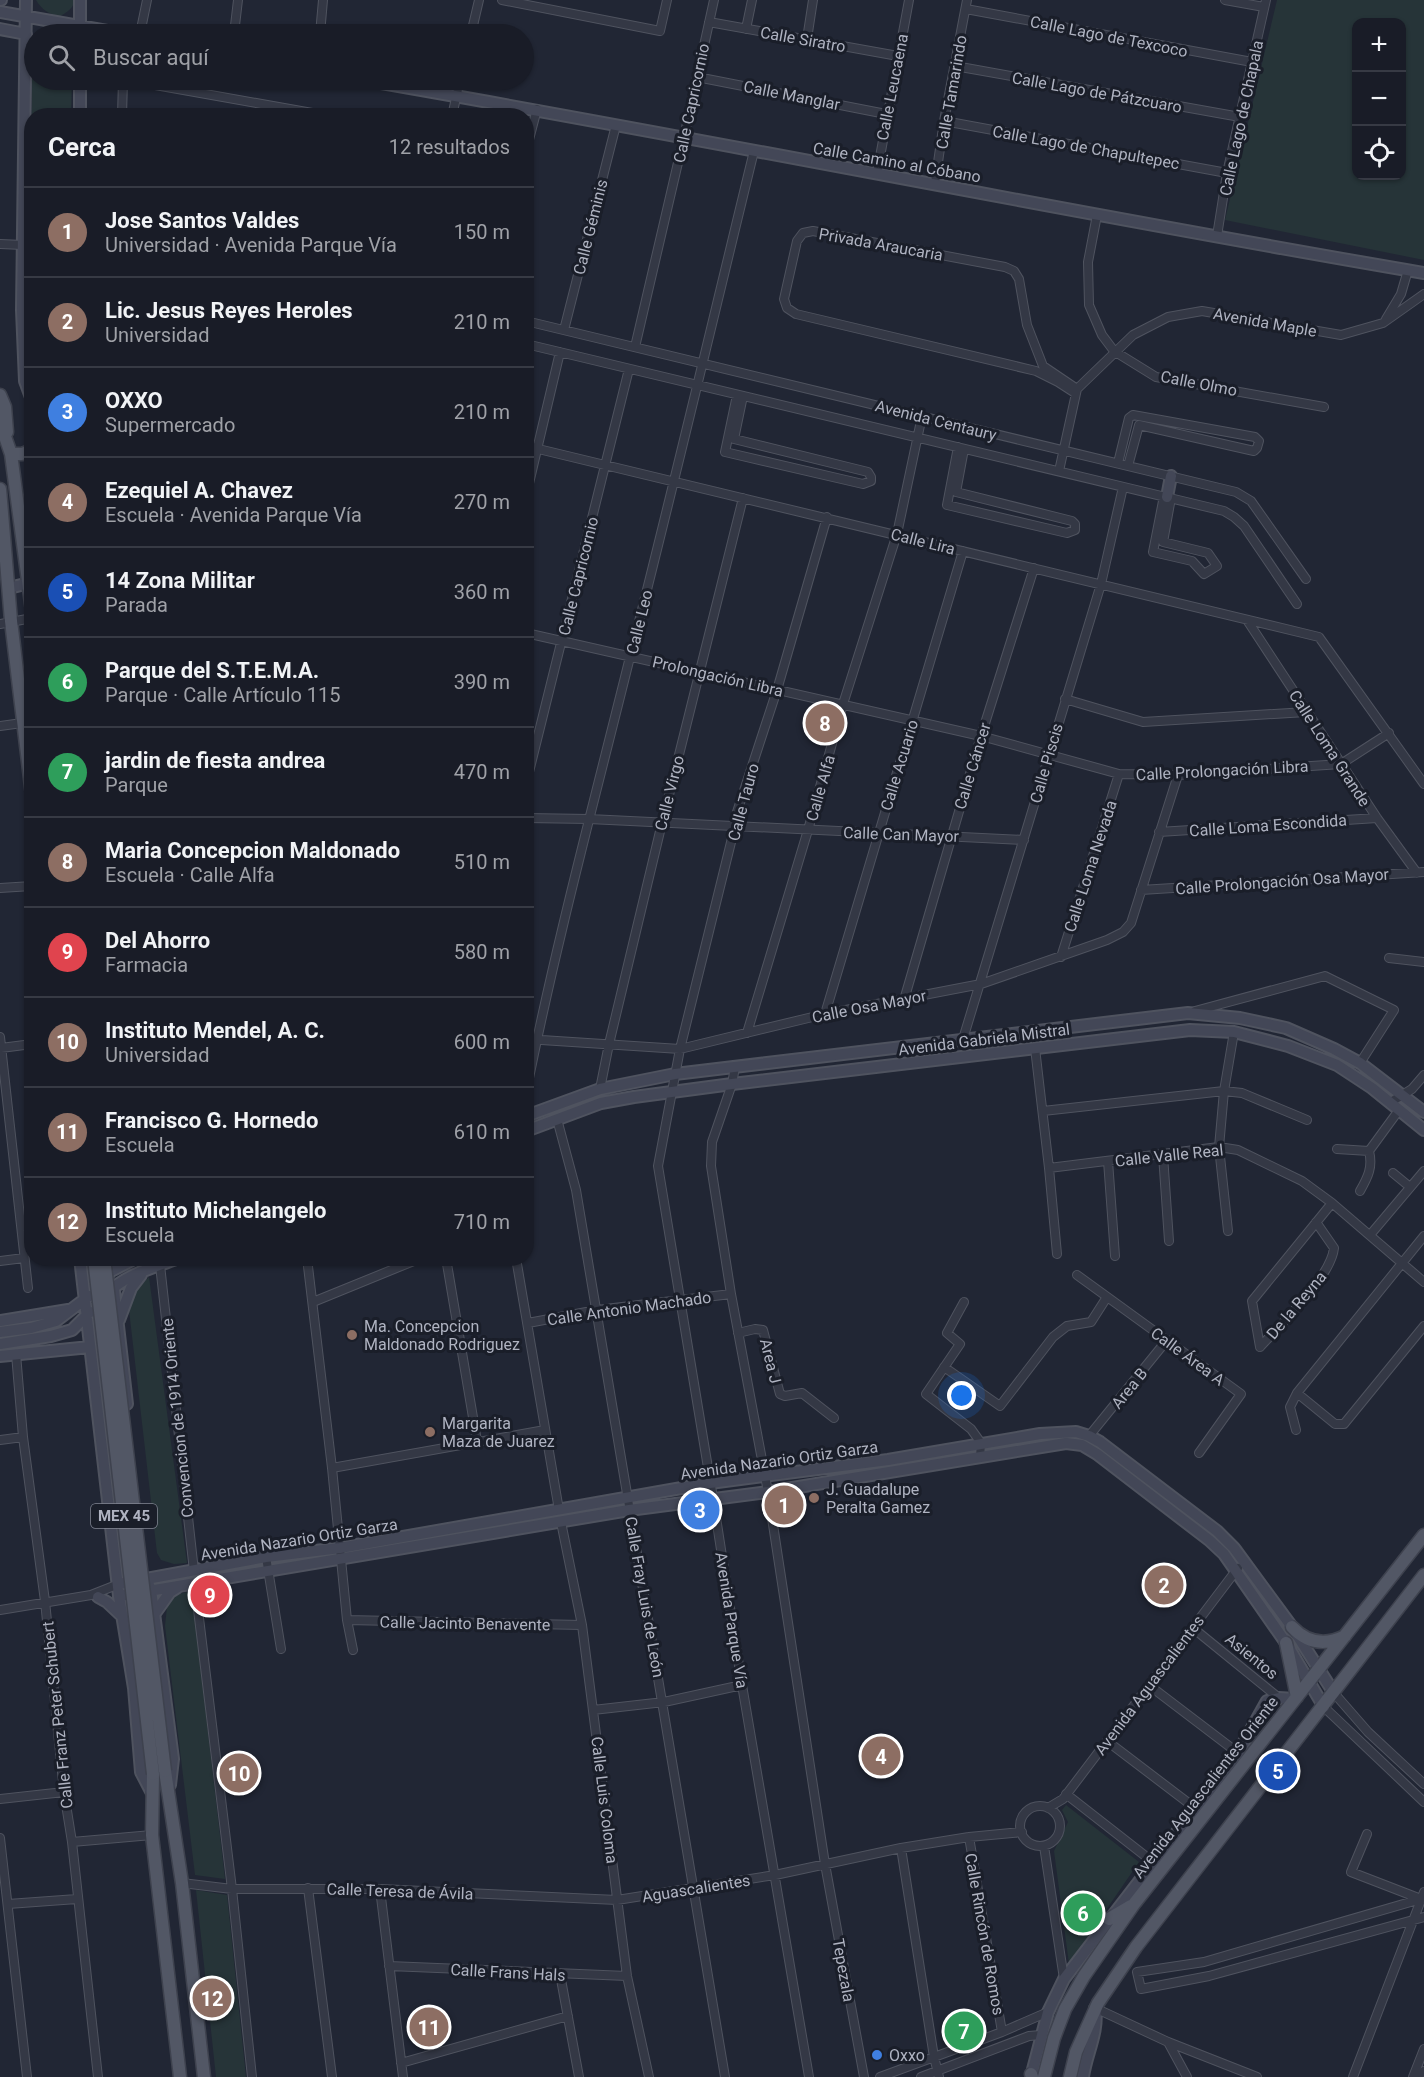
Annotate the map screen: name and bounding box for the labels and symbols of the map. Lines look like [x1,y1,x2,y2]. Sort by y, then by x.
street label: Calle Lago de Texcoco [1029,12,1189,61]
street label: Calle Siratro [759,23,847,56]
street label: Calle Leucaena [873,32,912,142]
street label: Calle Tamarindo [932,34,971,151]
street label: Calle Lago de Chapala [1216,39,1267,198]
street label: Calle Capricornio [670,42,713,165]
street label: Calle Lago de Pátzcuaro [1010,68,1183,117]
street label: Calle Manglar [742,77,842,114]
street label: Calle Lago de Chapultepec [991,122,1181,173]
street label: Calle Camino al Cóbano [812,138,982,187]
street label: Calle Géminis [569,177,612,277]
street label: Privada Araucaria [817,224,944,265]
street label: Avenida Maple [1212,304,1318,341]
street label: Calle Olmo [1159,367,1239,400]
street label: Avenida Centaury [873,396,999,445]
street label: Calle Capricornio [555,515,602,637]
street label: Calle Lira [889,524,957,559]
street label: Calle Leo [622,588,657,656]
street label: Prolongación Libra [651,652,785,701]
street label: Calle Loma Grande [1285,687,1374,810]
pin: 8 [806,700,844,746]
street label: Calle Acuario [877,717,922,813]
street label: Calle Cáncer [950,720,995,812]
street label: Calle Piscis [1026,721,1067,805]
street label: Calle Alfa [802,753,839,823]
street label: Calle Virgo [651,754,688,833]
street label: Calle Prolongación Libra [1135,756,1309,785]
street label: Calle Tauro [724,761,763,843]
street label: Calle Loma Nevada [1060,798,1121,935]
street label: Calle Loma Escondida [1189,811,1348,840]
street label: Calle Can Mayor [843,823,960,846]
street label: Calle Prolongación Osa Mayor [1175,865,1390,898]
street label: Calle Osa Mayor [810,986,928,1027]
street label: Avenida Gabriela Mistral [897,1020,1071,1059]
street label: Calle Valle Real [1114,1140,1224,1171]
street label: De la Reyna [1262,1267,1330,1343]
street label: Calle Antonio Machado [546,1288,712,1329]
street label: Convencion de 1914 Oriente [158,1317,197,1519]
place label: Ma. Concepcion Maldonado Rodriguez [364,1317,520,1354]
street label: Calle Área A [1147,1323,1229,1390]
marker: Ma. Concepcion Maldonado Rodriguez [345,1328,359,1342]
street label: Area J [756,1337,785,1386]
street label: Area B [1107,1364,1152,1412]
your location [947,1381,976,1410]
place label: Margarita Maza de Juarez [442,1414,555,1451]
marker: Margarita Maza de Juarez [423,1425,437,1439]
street label: Avenida Nazario Ortiz Garza [679,1437,879,1484]
place label: J. Guadalupe Peralta Gamez [826,1480,930,1517]
pin: 1 [764,1482,804,1528]
pin: 3 [680,1488,720,1532]
marker: J. Guadalupe Peralta Gamez [807,1491,821,1505]
road number: MEX 45 [91,1504,157,1528]
street label: Avenida Nazario Ortiz Garza [199,1515,399,1564]
street label: Calle Fray Luis de León [621,1515,668,1679]
street label: Avenida Parque Vía [711,1551,752,1690]
pin: 2 [1144,1562,1184,1608]
pin: 9 [190,1572,230,1618]
street label: Avenida Aguascalientes [1091,1612,1208,1759]
street label: Calle Jacinto Benavente [379,1613,551,1634]
street label: Calle Franz Peter Schubert [38,1620,77,1810]
street label: Asientos [1221,1629,1282,1683]
street label: Avenida Aguascalientes Oriente [1129,1693,1282,1882]
pin: 4 [862,1734,900,1778]
street label: Calle Luis Coloma [587,1735,622,1865]
pin: 5 [1258,1748,1298,1794]
pin: 10 [220,1750,258,1796]
street label: Calle Rincón de Romos [961,1852,1008,2017]
street label: Aguascalientes [641,1871,752,1906]
street label: Calle Teresa de Ávila [326,1879,474,1904]
pin: 6 [1064,1890,1102,1936]
street label: Tepezala [829,1937,858,2003]
street label: Calle Frans Hals [450,1960,566,1985]
pin: 12 [192,1976,232,2020]
pin: 11 [410,2004,448,2050]
pin: 7 [944,2008,984,2054]
place label: Oxxo [889,2046,925,2065]
marker: Oxxo [870,2048,884,2062]

